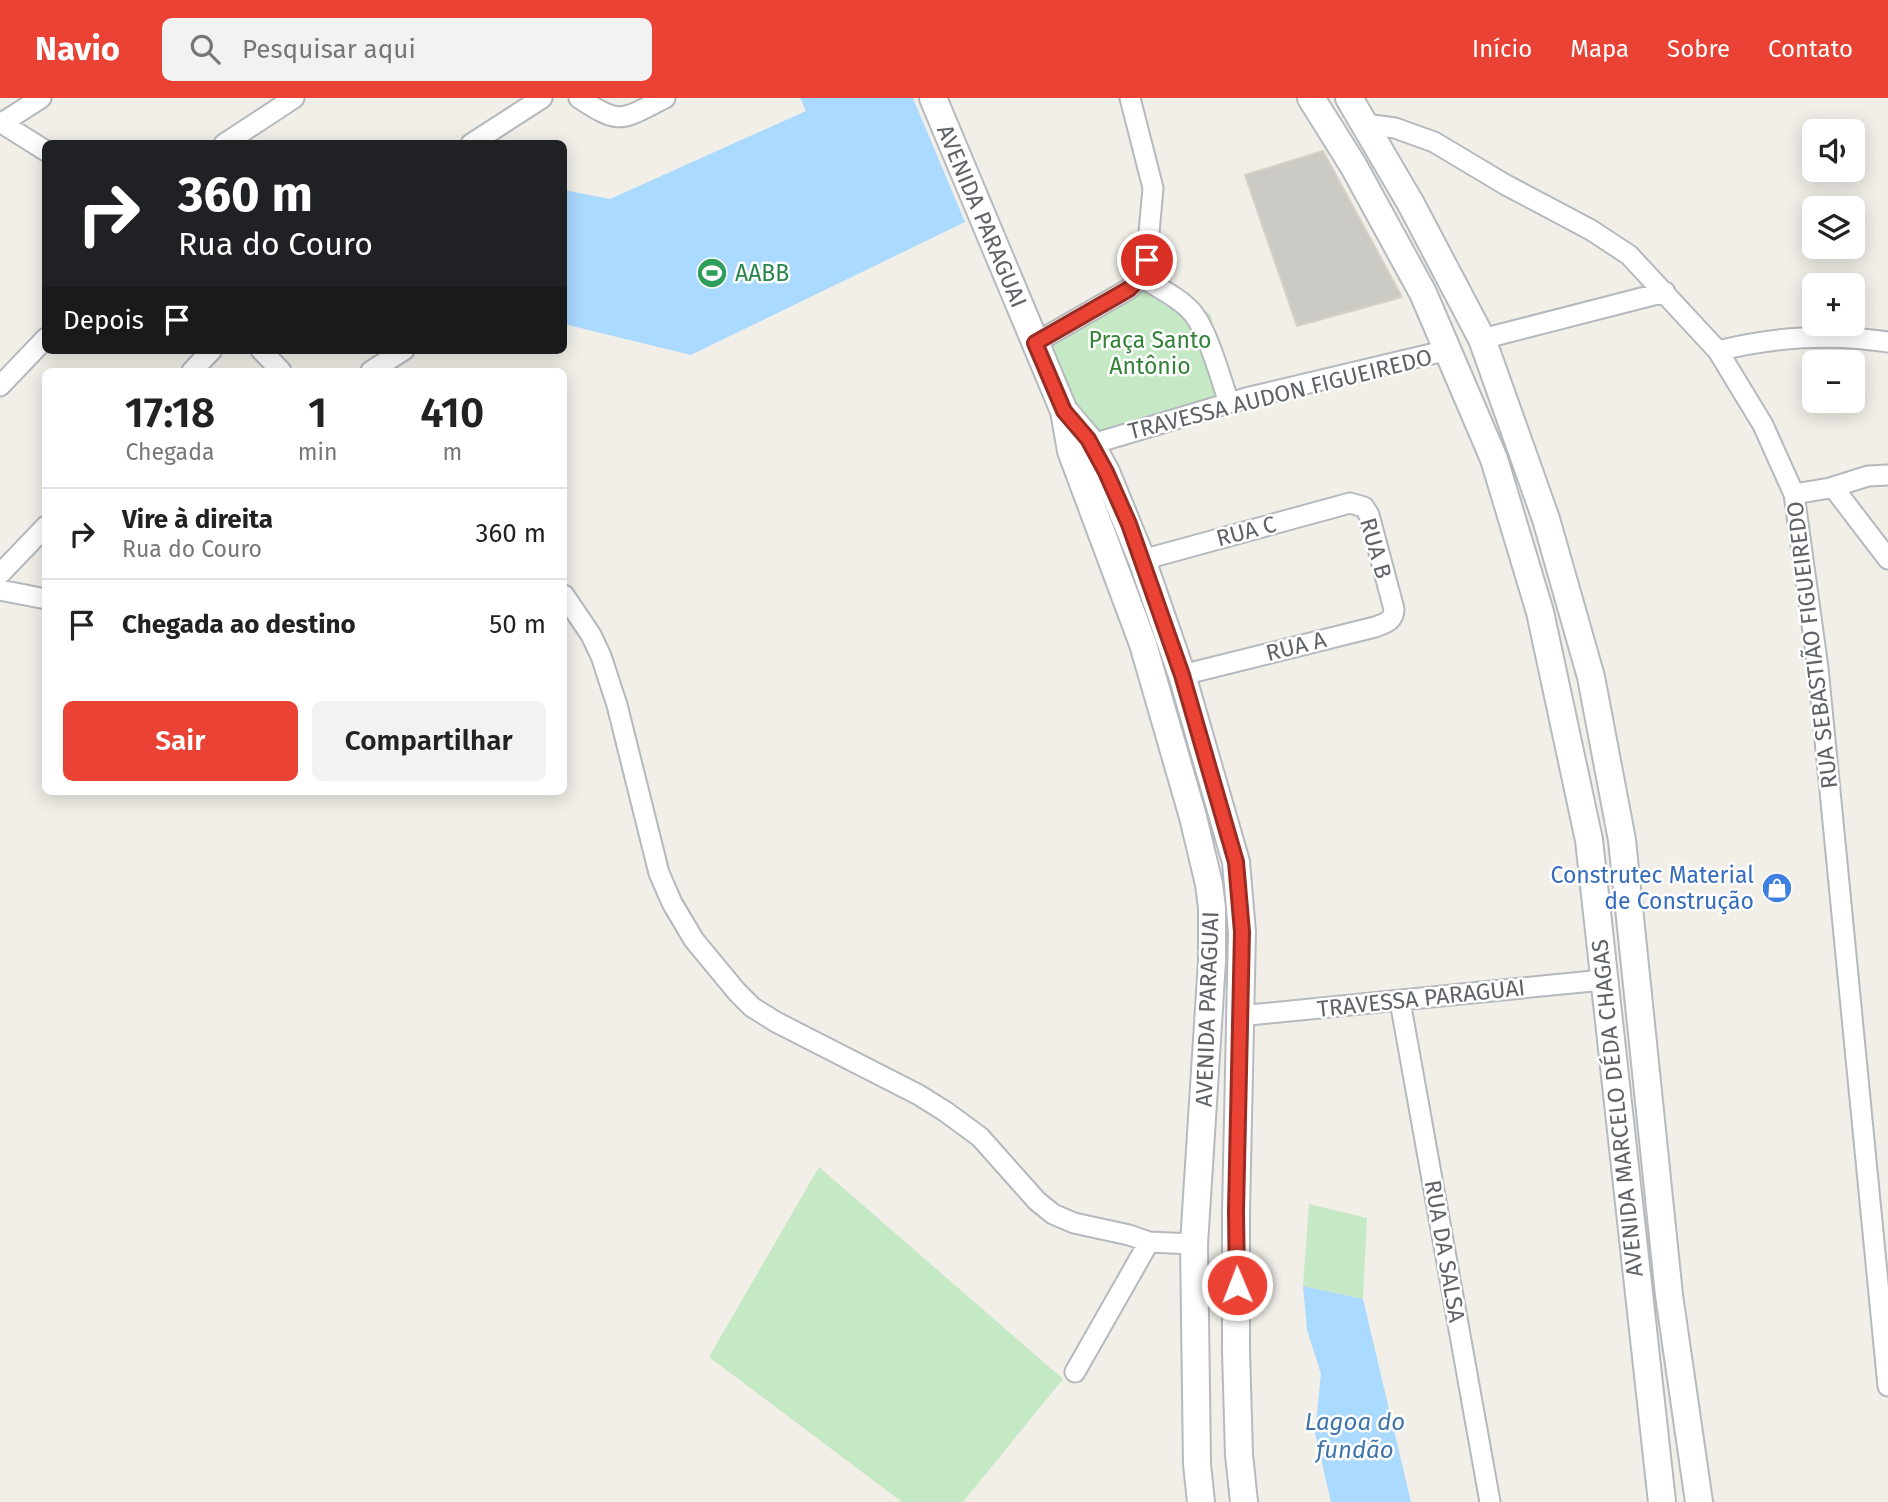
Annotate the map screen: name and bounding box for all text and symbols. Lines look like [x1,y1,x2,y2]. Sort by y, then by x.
search box [162,18,652,81]
text: Navio [35,29,120,69]
icon: search [186,30,224,68]
text: Pesquisar aqui [242,34,416,65]
text: Início [1472,35,1532,63]
text: Mapa [1570,35,1629,63]
text: Sobre [1667,35,1730,63]
text: Contato [1768,35,1853,63]
map controls [1802,119,1865,413]
button: sound [1802,119,1865,182]
street label: AVENIDA PARAGUAI [931,120,1033,312]
text: 360 m [178,165,313,224]
icon: right [63,168,154,259]
button: layers [1802,196,1865,259]
text: Rua do Couro [178,225,373,263]
pin [1117,230,1177,290]
icon: arrive [1128,241,1166,279]
sports icon: AABB [695,256,729,290]
place label: AABB [735,259,789,287]
button: + [1802,273,1865,336]
icon: arrive [158,301,196,339]
text: Depois [63,305,144,336]
park label: Praça Santo Antônio [1089,326,1211,380]
street label: TRAVESSA AUDON FIGUEIREDO [1125,343,1435,445]
button: − [1802,350,1865,413]
text: 17:18 [125,388,215,438]
text: 1 [308,388,327,438]
text: 410 [420,388,484,438]
text: Chegada [125,438,214,466]
text: min [298,438,338,466]
text: m [442,438,462,466]
street label: RUA SEBASTIÃO FIGUEIREDO [1780,500,1844,790]
text: Vire à direita [122,504,273,535]
street label: RUA C [1213,510,1279,552]
street label: RUA B [1354,514,1398,582]
icon: right [63,515,101,553]
text: 360 m [475,518,546,549]
text: Rua do Couro [122,535,262,563]
icon: arrive [63,606,101,644]
text: Chegada ao destino [122,609,356,640]
text: 50 m [489,609,546,640]
street label: RUA A [1263,625,1330,667]
button: Sair [63,701,298,781]
button: Compartilhar [312,701,546,781]
place label: Construtec Material de Construção [1550,861,1754,915]
shop icon: Construtec Material de Construção [1760,871,1794,905]
street label: AVENIDA PARAGUAI [1190,911,1224,1107]
street label: AVENIDA MARCELO DÉDA CHAGAS [1584,938,1649,1278]
street label: TRAVESSA PARAGUAI [1316,973,1526,1023]
street label: RUA DA SALSA [1419,1178,1471,1325]
position arrow [1200,1248,1274,1322]
water label: Lagoa do fundão [1305,1408,1405,1464]

